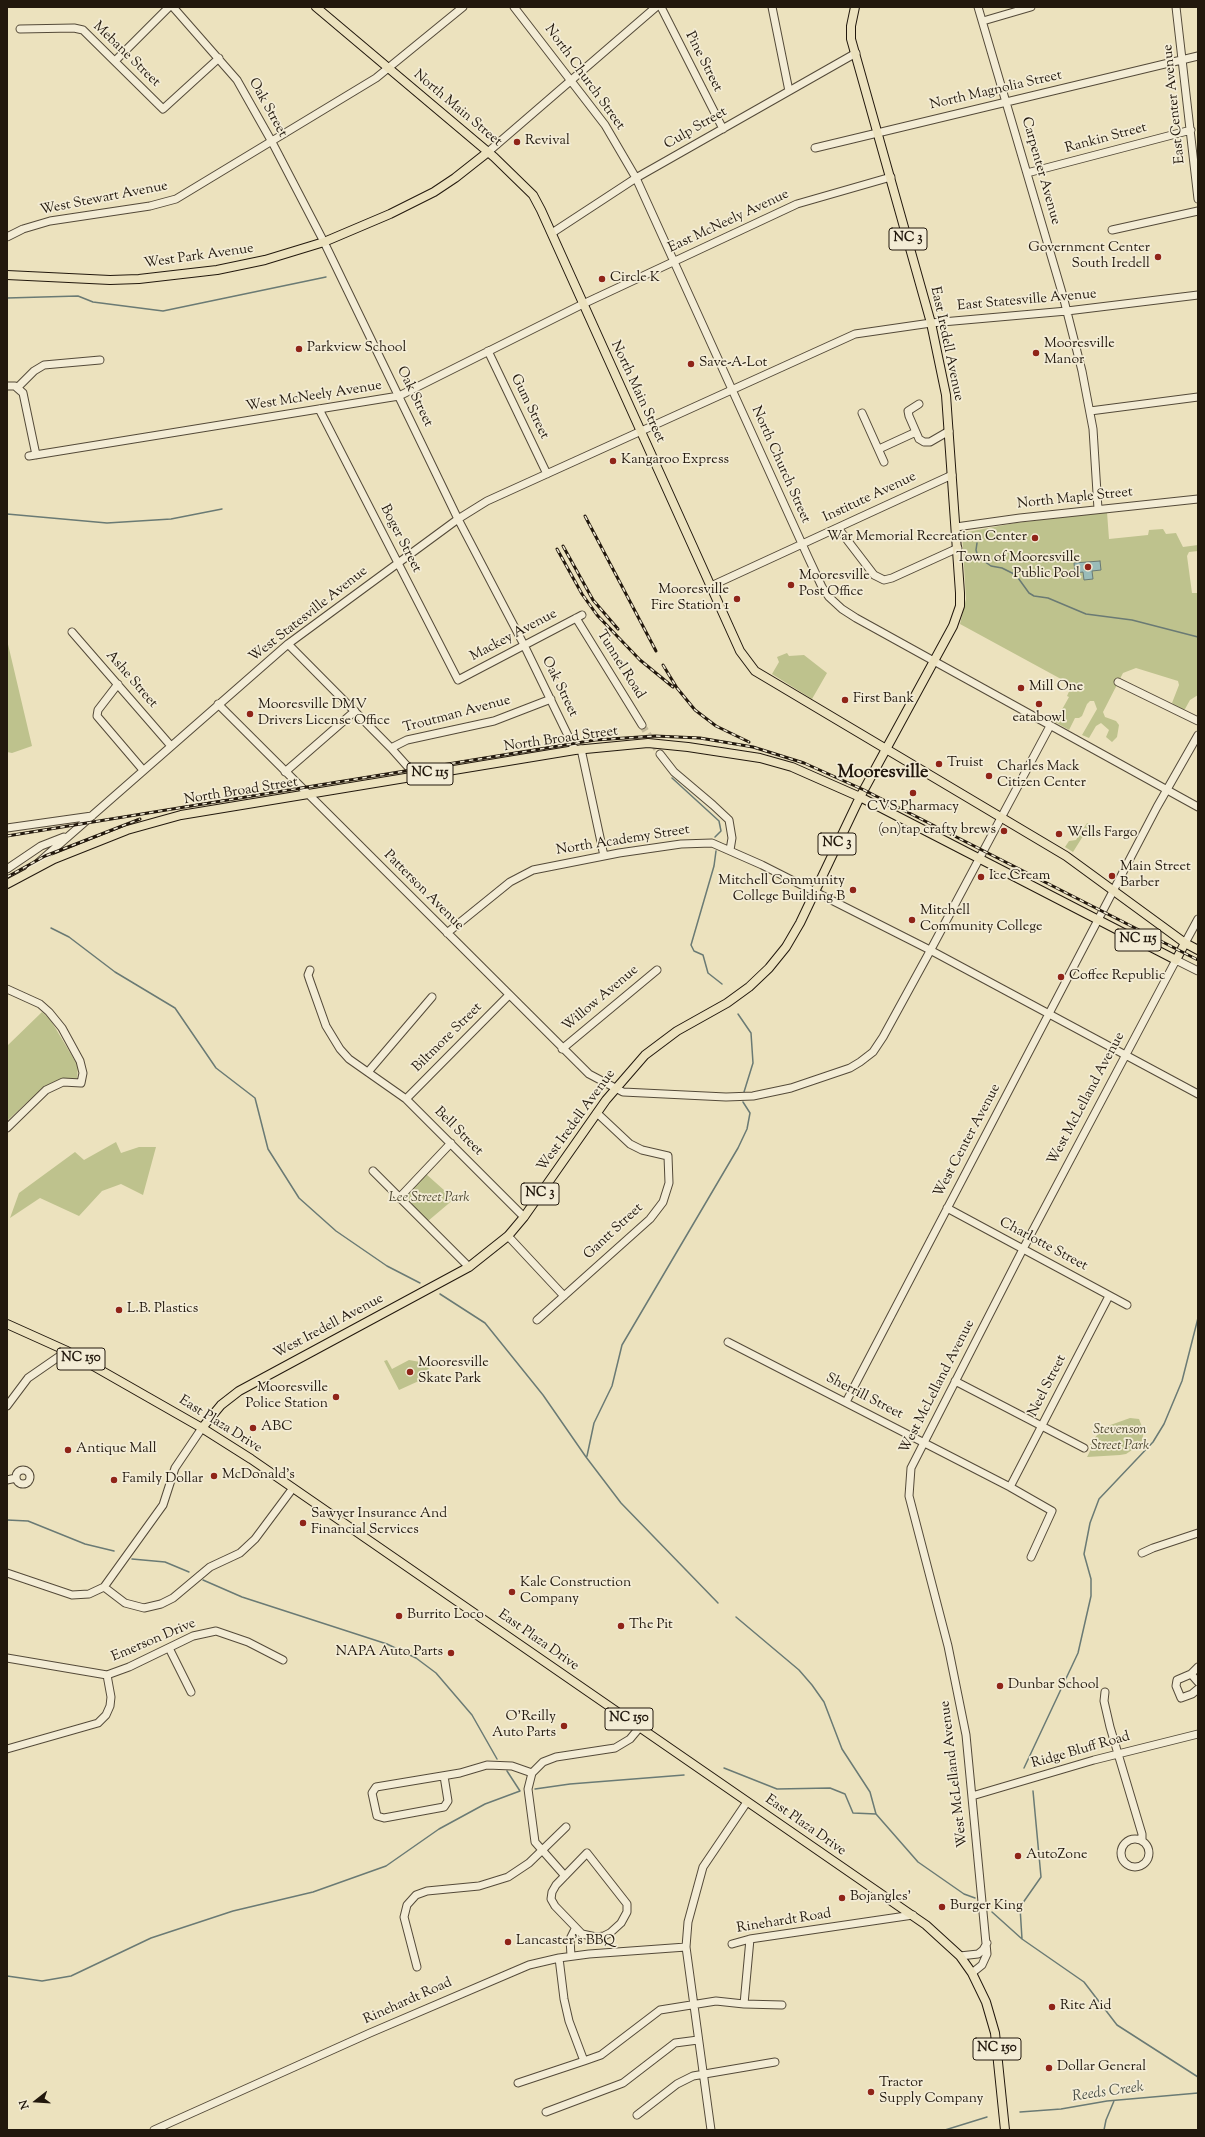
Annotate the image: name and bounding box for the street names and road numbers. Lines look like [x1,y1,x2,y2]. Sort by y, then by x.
street label: Mebane Street [89,19,163,91]
street label: North Church Street [540,22,628,134]
street label: Pine Street [681,29,725,95]
street label: East Center Avenue [1160,43,1190,165]
street label: North Main Street [409,67,505,151]
street label: North Magnolia Street [928,68,1064,114]
street label: Oak Street [244,75,290,141]
street label: Culp Street [662,104,730,154]
street label: Carpenter Avenue [1017,115,1063,227]
street label: Rankin Street [1063,120,1149,158]
street label: West Stewart Avenue [39,178,169,220]
street label: East McNeely Avenue [666,187,792,257]
road number: NC 3 [889,228,927,250]
street label: West Park Avenue [143,241,255,273]
street label: East Iredell Avenue [926,285,966,403]
street label: East Statesville Avenue [957,287,1097,315]
street label: North Main Street [606,338,668,446]
street label: Oak Street [392,364,436,430]
street label: Gum Street [506,372,552,442]
street label: West McNeely Avenue [245,378,383,416]
street label: North Church Street [747,404,813,526]
street label: Institute Avenue [821,469,919,527]
street label: North Maple Street [1016,485,1134,513]
street label: Boger Street [376,502,424,576]
street label: West Statesville Avenue [247,564,371,666]
street label: Mackey Avenue [468,606,560,666]
street label: Tunnel Road [592,628,648,702]
street label: Ashe Street [102,648,160,712]
street label: Oak Street [537,654,581,720]
street label: Troutman Avenue [401,693,513,737]
street label: North Broad Street [503,724,619,756]
road number: NC 115 [407,763,453,785]
street label: North Broad Street [183,775,299,809]
street label: North Academy Street [555,822,691,860]
road number: NC 3 [818,833,856,855]
street label: Patterson Avenue [379,847,467,935]
road number: NC 115 [1115,929,1161,951]
street label: Willow Avenue [560,962,642,1036]
street label: Biltmore Street [410,1000,486,1076]
street label: West McLelland Avenue [1045,1030,1129,1168]
street label: West Iredell Avenue [534,1067,620,1175]
street label: West Center Avenue [931,1081,1005,1201]
street label: Bell Street [430,1104,486,1160]
road number: NC 3 [521,1183,559,1205]
street label: Gantt Street [581,1200,647,1264]
street label: Charlotte Street [996,1215,1090,1275]
street label: West Iredell Avenue [271,1291,387,1363]
street label: West McLelland Avenue [897,1317,979,1457]
road number: NC 150 [57,1348,105,1370]
street label: Neel Street [1025,1352,1071,1420]
street label: Sherrill Street [823,1370,905,1424]
street label: East Plaza Drive [175,1393,265,1457]
street label: East Plaza Drive [494,1607,582,1675]
street label: Emerson Drive [109,1616,199,1666]
street label: West McLelland Avenue [938,1700,972,1848]
road number: NC 150 [605,1708,653,1730]
street label: Ridge Bluff Road [1030,1729,1132,1773]
street label: East Plaza Drive [761,1792,849,1860]
street label: Rinehardt Road [736,1906,832,1938]
street label: Rinehardt Road [361,1975,455,2029]
road number: NC 150 [973,2038,1021,2060]

